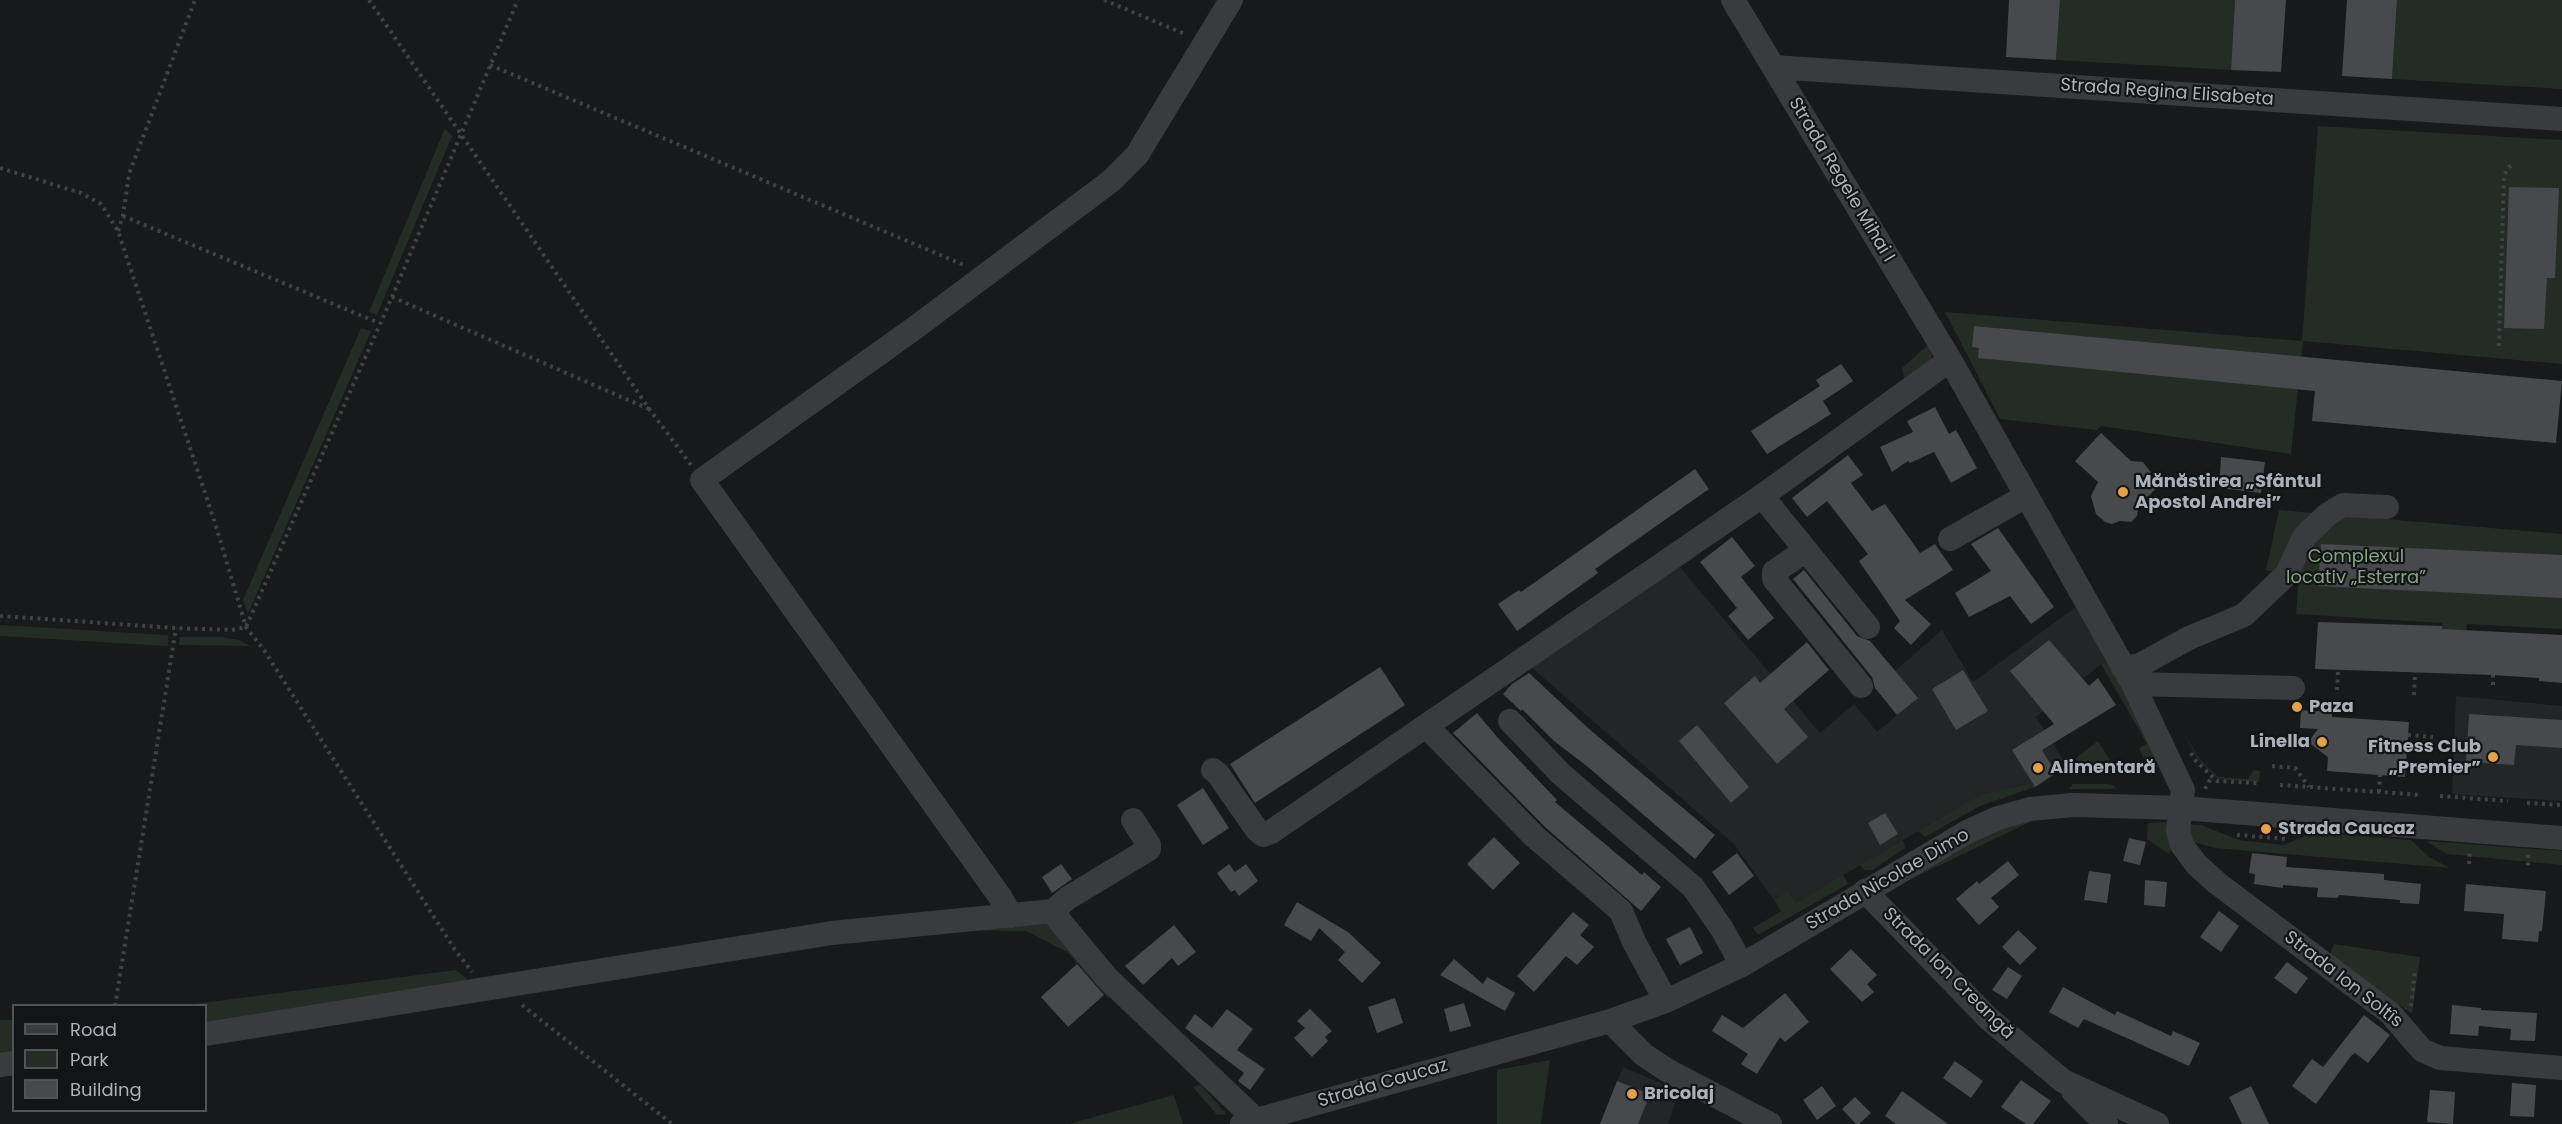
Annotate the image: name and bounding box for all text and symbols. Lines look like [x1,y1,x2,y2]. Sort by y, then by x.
street label: Strada Regina Elisabeta [2059,75,2275,111]
street label: Strada Regele Mihai I [1783,94,1899,266]
place label: Mănăstirea „Sfântul Apostol Andrei” [2135,471,2322,514]
marker: Mănăstirea „Sfântul Apostol Andrei” [2116,485,2130,499]
park label: Complexul locativ „Esterra” [2286,546,2426,588]
place label: Paza [2309,696,2354,718]
marker: Paza [2290,700,2304,714]
place label: Linella [2250,731,2310,753]
marker: Linella [2315,735,2329,749]
place label: Fitness Club „Premier” [2368,736,2481,778]
marker: Fitness Club „Premier” [2486,750,2500,764]
place label: Alimentară [2050,757,2156,779]
marker: Alimentară [2031,761,2045,775]
place label: Strada Caucaz [2278,818,2415,840]
marker: Strada Caucaz [2259,822,2273,836]
street label: Strada Nicolae Dimo [1803,825,1973,935]
street label: Strada Ion Creangă [1878,904,2018,1044]
street label: Strada Ion Soltîs [2279,927,2407,1033]
legend [12,1004,207,1112]
text: Road [70,1017,117,1042]
text: Park [70,1047,109,1072]
street label: Strada Caucaz [1316,1055,1450,1113]
text: Building [70,1077,142,1102]
place label: Bricolaj [1644,1083,1714,1105]
marker: Bricolaj [1625,1087,1639,1101]

